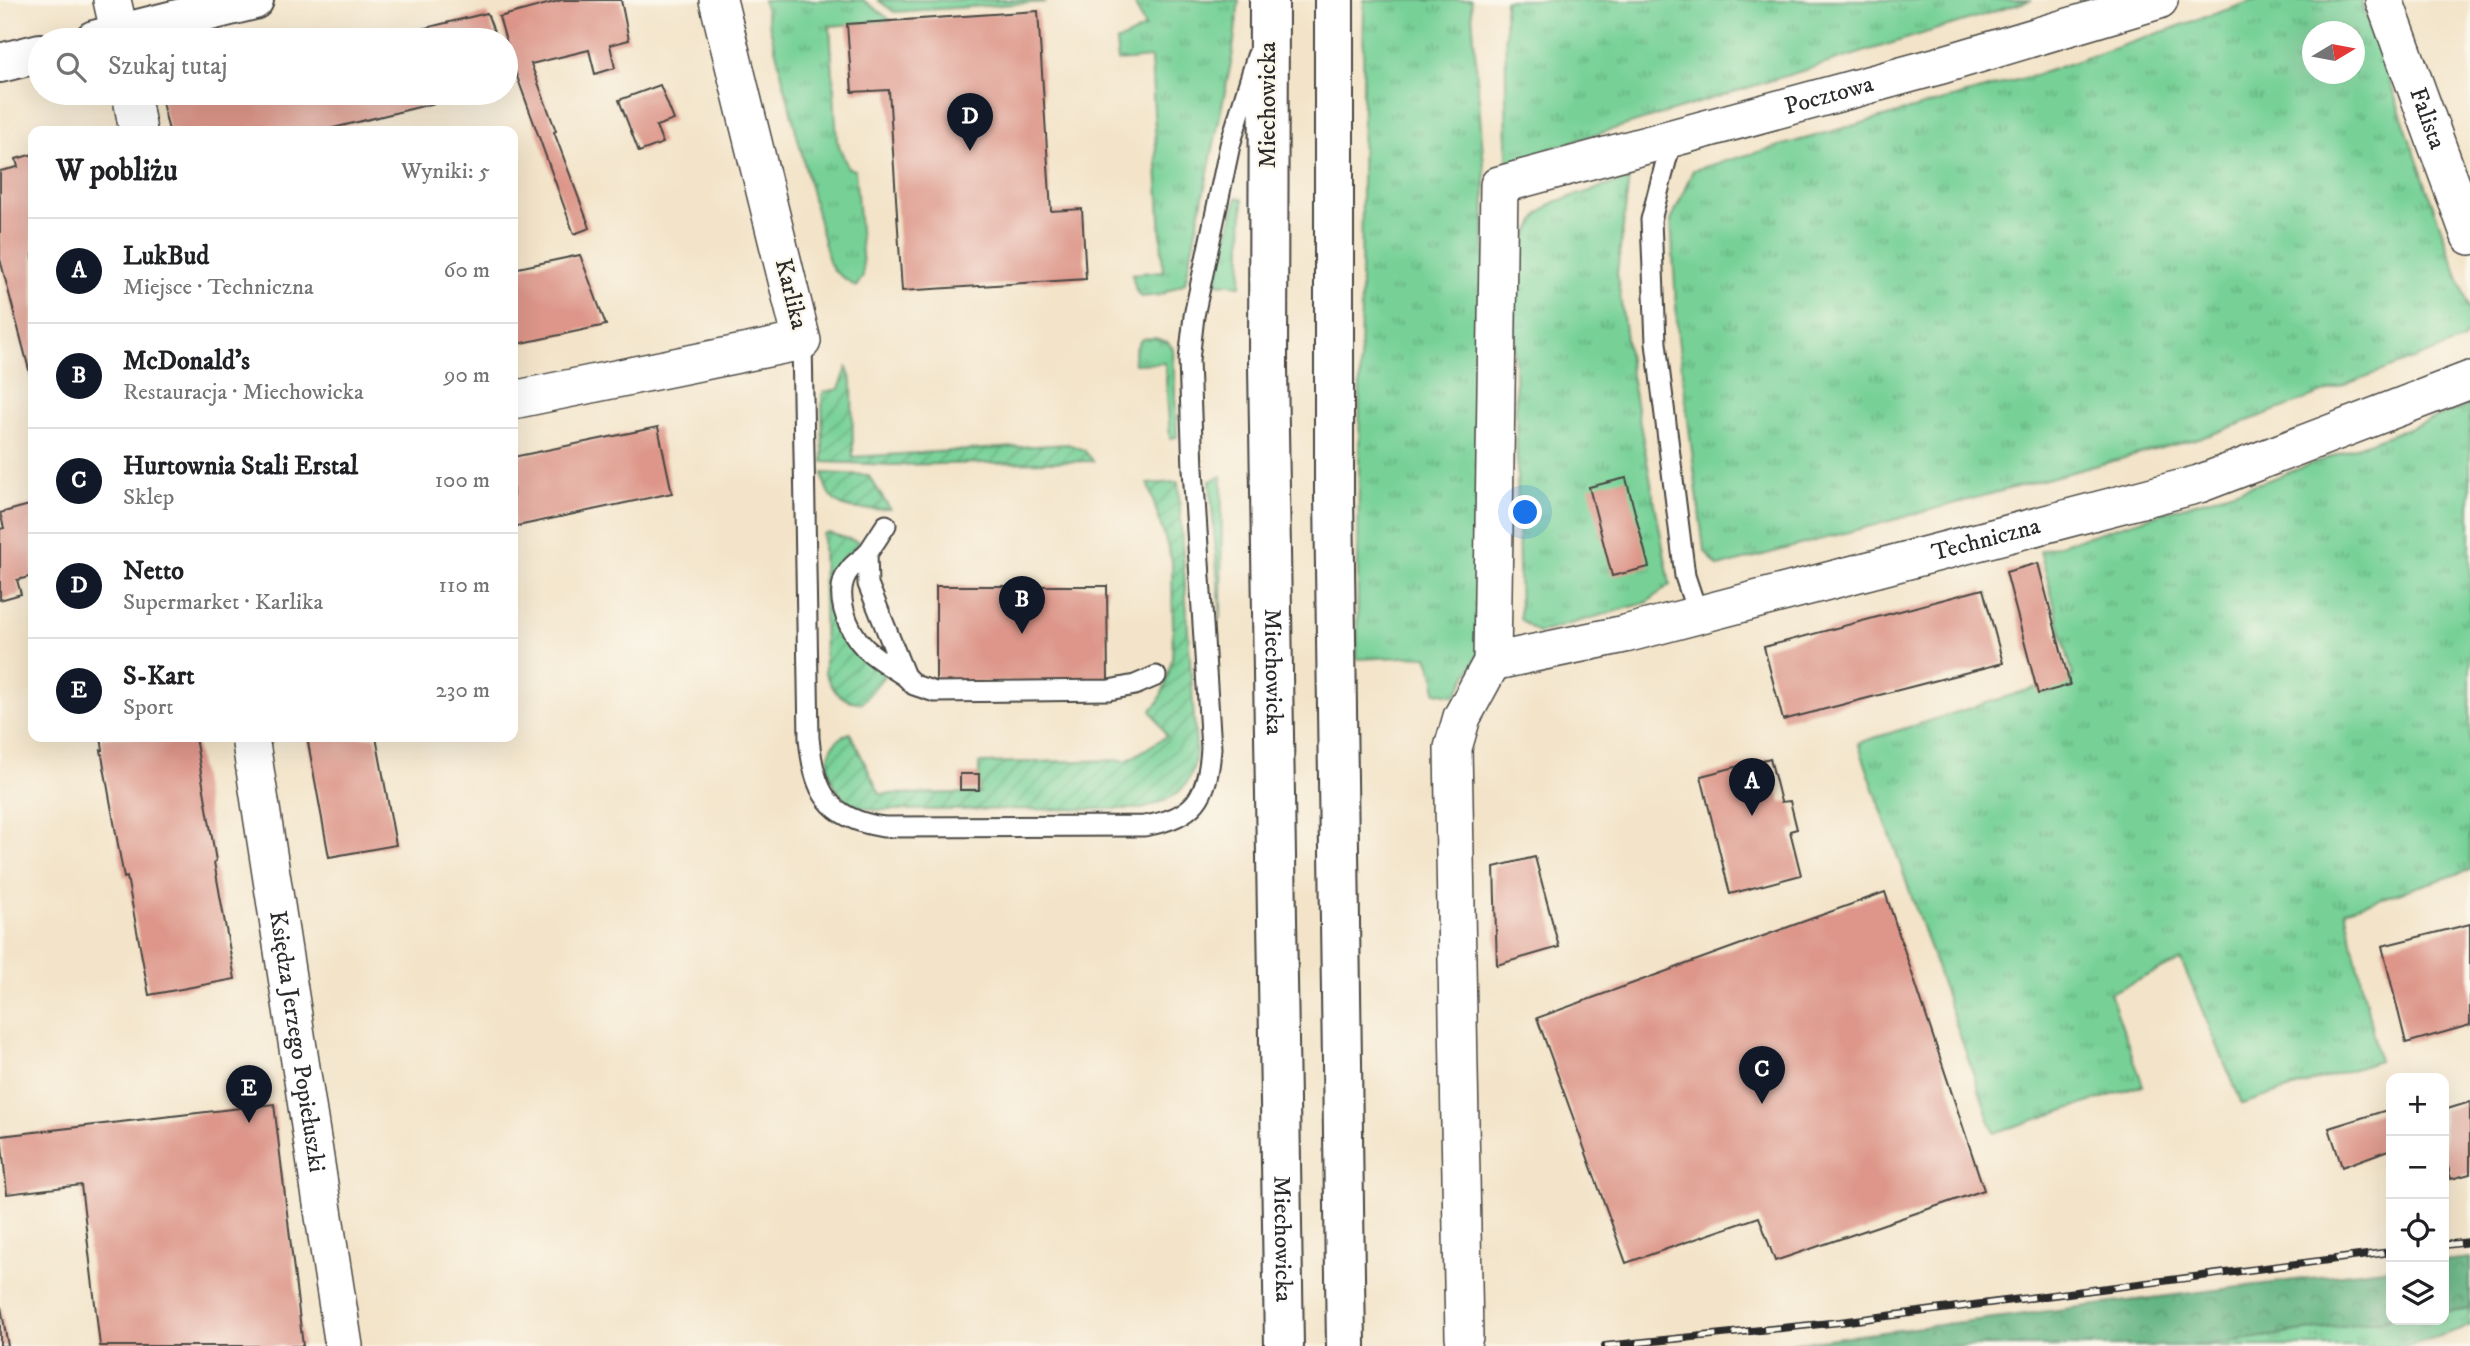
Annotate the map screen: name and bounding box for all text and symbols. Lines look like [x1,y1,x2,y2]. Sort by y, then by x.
north arrow [2302,21,2365,84]
search box [28,28,518,105]
street label: Miechowicka [1253,41,1283,168]
icon: search [52,48,90,86]
text: Szukaj tutaj [108,50,228,83]
street label: Pocztowa [1781,69,1878,122]
street label: Falista [2402,83,2452,154]
pin: D [947,93,993,151]
text: W pobliżu [56,153,178,190]
text: Wyniki: 5 [401,157,490,186]
text: LukBud [123,240,209,273]
text: A [72,256,86,285]
text: 60 m [443,256,490,285]
street label: Karlika [768,256,814,333]
text: Miejsce · Techniczna [123,273,314,302]
text: McDonald's [123,345,250,378]
text: B [72,361,86,390]
text: 90 m [444,361,490,390]
text: Restauracja · Miechowicka [123,378,364,407]
text: Hurtownia Stali Erstal [123,450,358,483]
text: C [71,466,87,495]
text: 100 m [435,466,490,495]
text: Sklep [123,483,174,512]
your location [1508,495,1542,529]
street label: Techniczna [1929,511,2044,568]
text: Netto [123,555,184,588]
text: D [70,571,88,600]
text: 110 m [439,571,490,600]
pin: B [999,576,1045,634]
text: Supermarket · Karlika [123,588,323,617]
street label: Miechowicka [1257,608,1289,736]
text: S-Kart [123,660,195,693]
text: E [71,676,87,705]
text: 230 m [436,676,490,705]
text: Sport [123,693,174,722]
pin: A [1729,758,1775,816]
street label: Księdza Jerzego Popiełuszki [262,909,332,1174]
pin: C [1739,1046,1785,1104]
pin: E [226,1065,272,1123]
map controls [2386,1073,2449,1325]
button: + [2386,1073,2449,1136]
button: − [2386,1136,2449,1199]
street label: Miechowicka [1266,1175,1298,1303]
button: locate [2386,1199,2449,1262]
button: layers [2386,1262,2449,1325]

